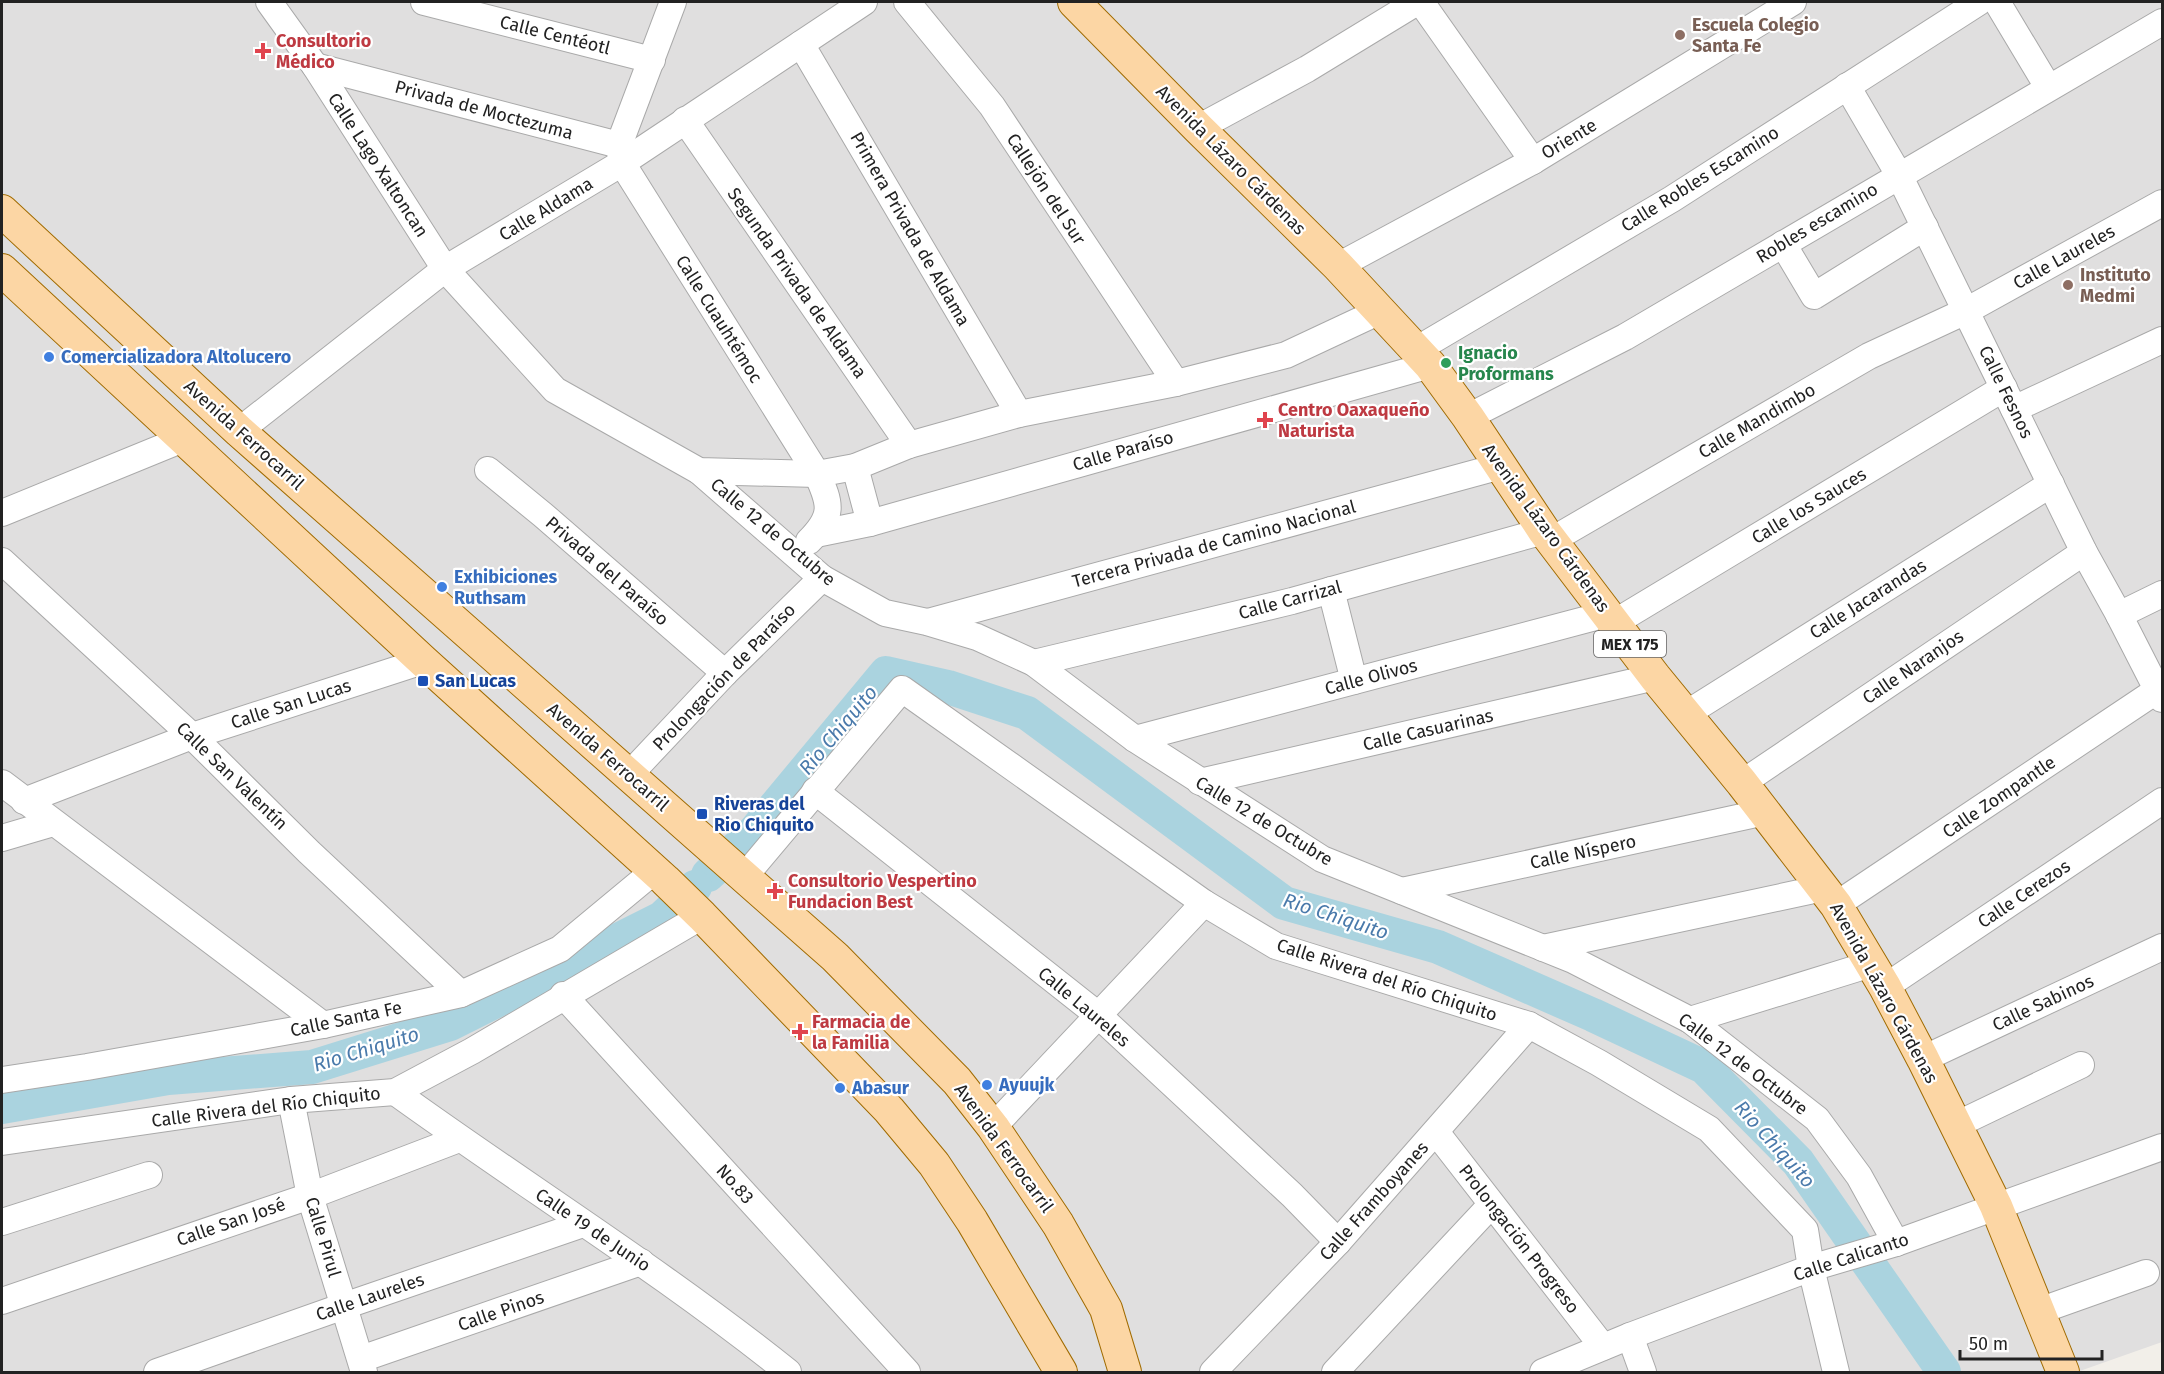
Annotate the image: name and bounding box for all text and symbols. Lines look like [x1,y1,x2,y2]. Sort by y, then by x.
street label: Calle Centéotl [498,11,612,59]
place label: Escuela Colegio Santa Fe [1692,14,1819,57]
marker: Escuela Colegio Santa Fe [1673,28,1687,42]
place label: Consultorio Médico [276,30,371,73]
marker: Consultorio Médico [254,42,272,60]
street label: Privada de Moctezuma [392,76,576,144]
street label: Avenida Lázaro Cárdenas [1152,81,1310,239]
street label: Calle Lago Xaltoncan [323,89,433,241]
street label: Oriente [1537,114,1601,164]
street label: Calle Robles Escamino [1617,121,1783,237]
street label: Primera Privada de Aldama [845,128,975,330]
street label: Callejón del Sur [1002,129,1090,249]
street label: Calle Aldama [495,172,597,246]
street label: Robles escamino [1752,178,1882,268]
street label: Segunda Privada de Aldama [723,183,871,383]
street label: Calle Laureles [2009,220,2119,294]
street label: Calle Cuauhtémoc [671,251,767,387]
place label: Instituto Medmi [2080,264,2151,307]
marker: Instituto Medmi [2061,278,2075,292]
place label: Ignacio Proformans [1458,342,1554,385]
street label: Calle Fesnos [1974,342,2038,442]
place label: Comercializadora Altolucero [61,346,291,368]
marker: Comercializadora Altolucero [42,350,56,364]
marker: Ignacio Proformans [1439,356,1453,370]
street label: Avenida Ferrocarril [179,375,309,495]
street label: Calle Mandimbo [1695,379,1819,463]
place label: Centro Oaxaqueño Naturista [1278,399,1430,442]
marker: Centro Oaxaqueño Naturista [1256,411,1274,429]
street label: Calle Paraíso [1070,426,1176,476]
street label: Avenida Lázaro Cárdenas [1478,440,1614,616]
street label: Calle los Sauces [1748,463,1870,549]
street label: Calle 12 de Octubre [706,473,840,591]
street label: Tercera Privada de Camino Nacional [1070,496,1358,592]
street label: Privada del Paraíso [541,512,673,630]
street label: Calle Jacarandas [1806,554,1930,644]
place label: Exhibiciones Ruthsam [454,566,557,609]
street label: Calle Carrizal [1236,576,1344,624]
marker: Exhibiciones Ruthsam [435,580,449,594]
street label: Prolongación de Paraíso [648,599,800,755]
street label: Calle Naranjos [1858,625,1968,709]
road number: MEX 175 [1594,631,1666,657]
street label: Calle Olivos [1322,654,1420,700]
place label: San Lucas [435,670,516,692]
street label: Calle San Lucas [228,674,354,734]
marker: San Lucas [416,674,430,688]
water label: Rio Chiquito [794,680,882,780]
street label: Avenida Ferrocarril [543,698,673,816]
street label: Calle Casuarinas [1361,704,1495,756]
street label: Calle San Valentín [172,717,292,835]
street label: Calle Zompantle [1938,751,2060,843]
street label: Calle 12 de Octubre [1191,771,1337,871]
place label: Riveras del Rio Chiquito [714,793,814,836]
marker: Riveras del Rio Chiquito [695,807,709,821]
street label: Calle Níspero [1528,830,1638,874]
street label: Calle Cerezos [1974,855,2074,933]
place label: Consultorio Vespertino Fundacion Best [788,870,977,913]
marker: Consultorio Vespertino Fundacion Best [766,882,784,900]
water label: Rio Chiquito [1280,888,1392,944]
street label: Avenida Lázaro Cárdenas [1825,899,1943,1087]
street label: Calle Rivera del Río Chiquito [1274,934,1500,1026]
street label: Calle Laureles [1034,962,1134,1052]
street label: Calle Sabinos [1989,970,2097,1036]
street label: Calle Santa Fe [288,996,404,1042]
street label: Calle 12 de Octubre [1674,1008,1812,1120]
place label: Farmacia de la Familia [812,1011,910,1054]
water label: Rio Chiquito [310,1022,422,1076]
marker: Farmacia de la Familia [793,1025,807,1039]
place label: Ayuujk [998,1074,1056,1096]
place label: Abasur [851,1077,910,1099]
marker: Ayuujk [980,1078,994,1092]
street label: Avenida Ferrocarril [950,1079,1058,1217]
marker: Abasur [833,1081,847,1095]
street label: Calle Rivera del Río Chiquito [150,1082,382,1132]
water label: Rio Chiquito [1730,1095,1820,1193]
street label: Calle Framboyanes [1315,1137,1433,1265]
street label: No.83 [711,1160,759,1208]
street label: Prolongación Progreso [1454,1160,1584,1318]
street label: Calle 19 de Junio [531,1183,655,1277]
street label: Calle San José [174,1193,288,1251]
street label: Calle Pirul [300,1194,346,1280]
street label: Calle Calicanto [1791,1228,1911,1286]
street label: Calle Laureles [313,1268,427,1326]
street label: Calle Pinos [455,1286,547,1336]
scale bar [1960,1323,2102,1361]
text: 50 m [1969,1333,2008,1355]

